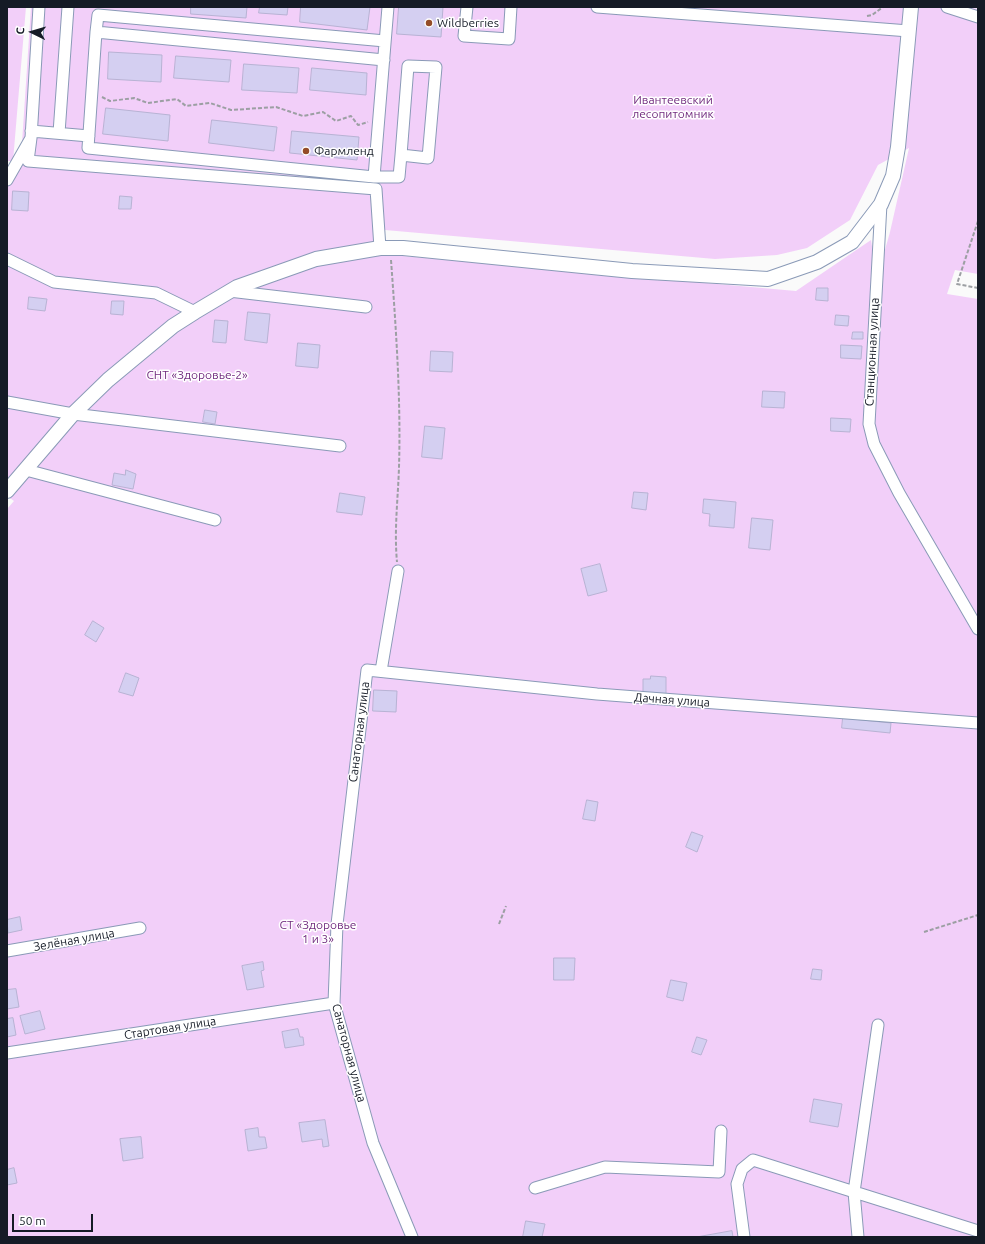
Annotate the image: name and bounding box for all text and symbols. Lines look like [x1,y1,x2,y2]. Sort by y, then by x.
north arrow [12,12,52,52]
place label: Wildberries [437,16,499,30]
marker: Wildberries [424,18,434,28]
text: С [14,27,26,35]
park label: Ивантеевский лесопитомник [632,93,714,121]
place label: Фармленд [314,144,374,158]
marker: Фармленд [301,146,311,156]
street label: Станционная улица [862,297,882,407]
park label: СНТ «Здоровье-2» [146,368,248,382]
street label: Санаторная улица [346,681,372,783]
street label: Дачная улица [634,690,710,710]
park label: СТ «Здоровье 1 и 3» [280,918,356,946]
street label: Зелёная улица [32,926,116,954]
street label: Санаторная улица [329,1002,369,1104]
street label: Стартовая улица [123,1014,217,1042]
scale bar [14,1206,95,1232]
text: 50 m [19,1214,46,1227]

